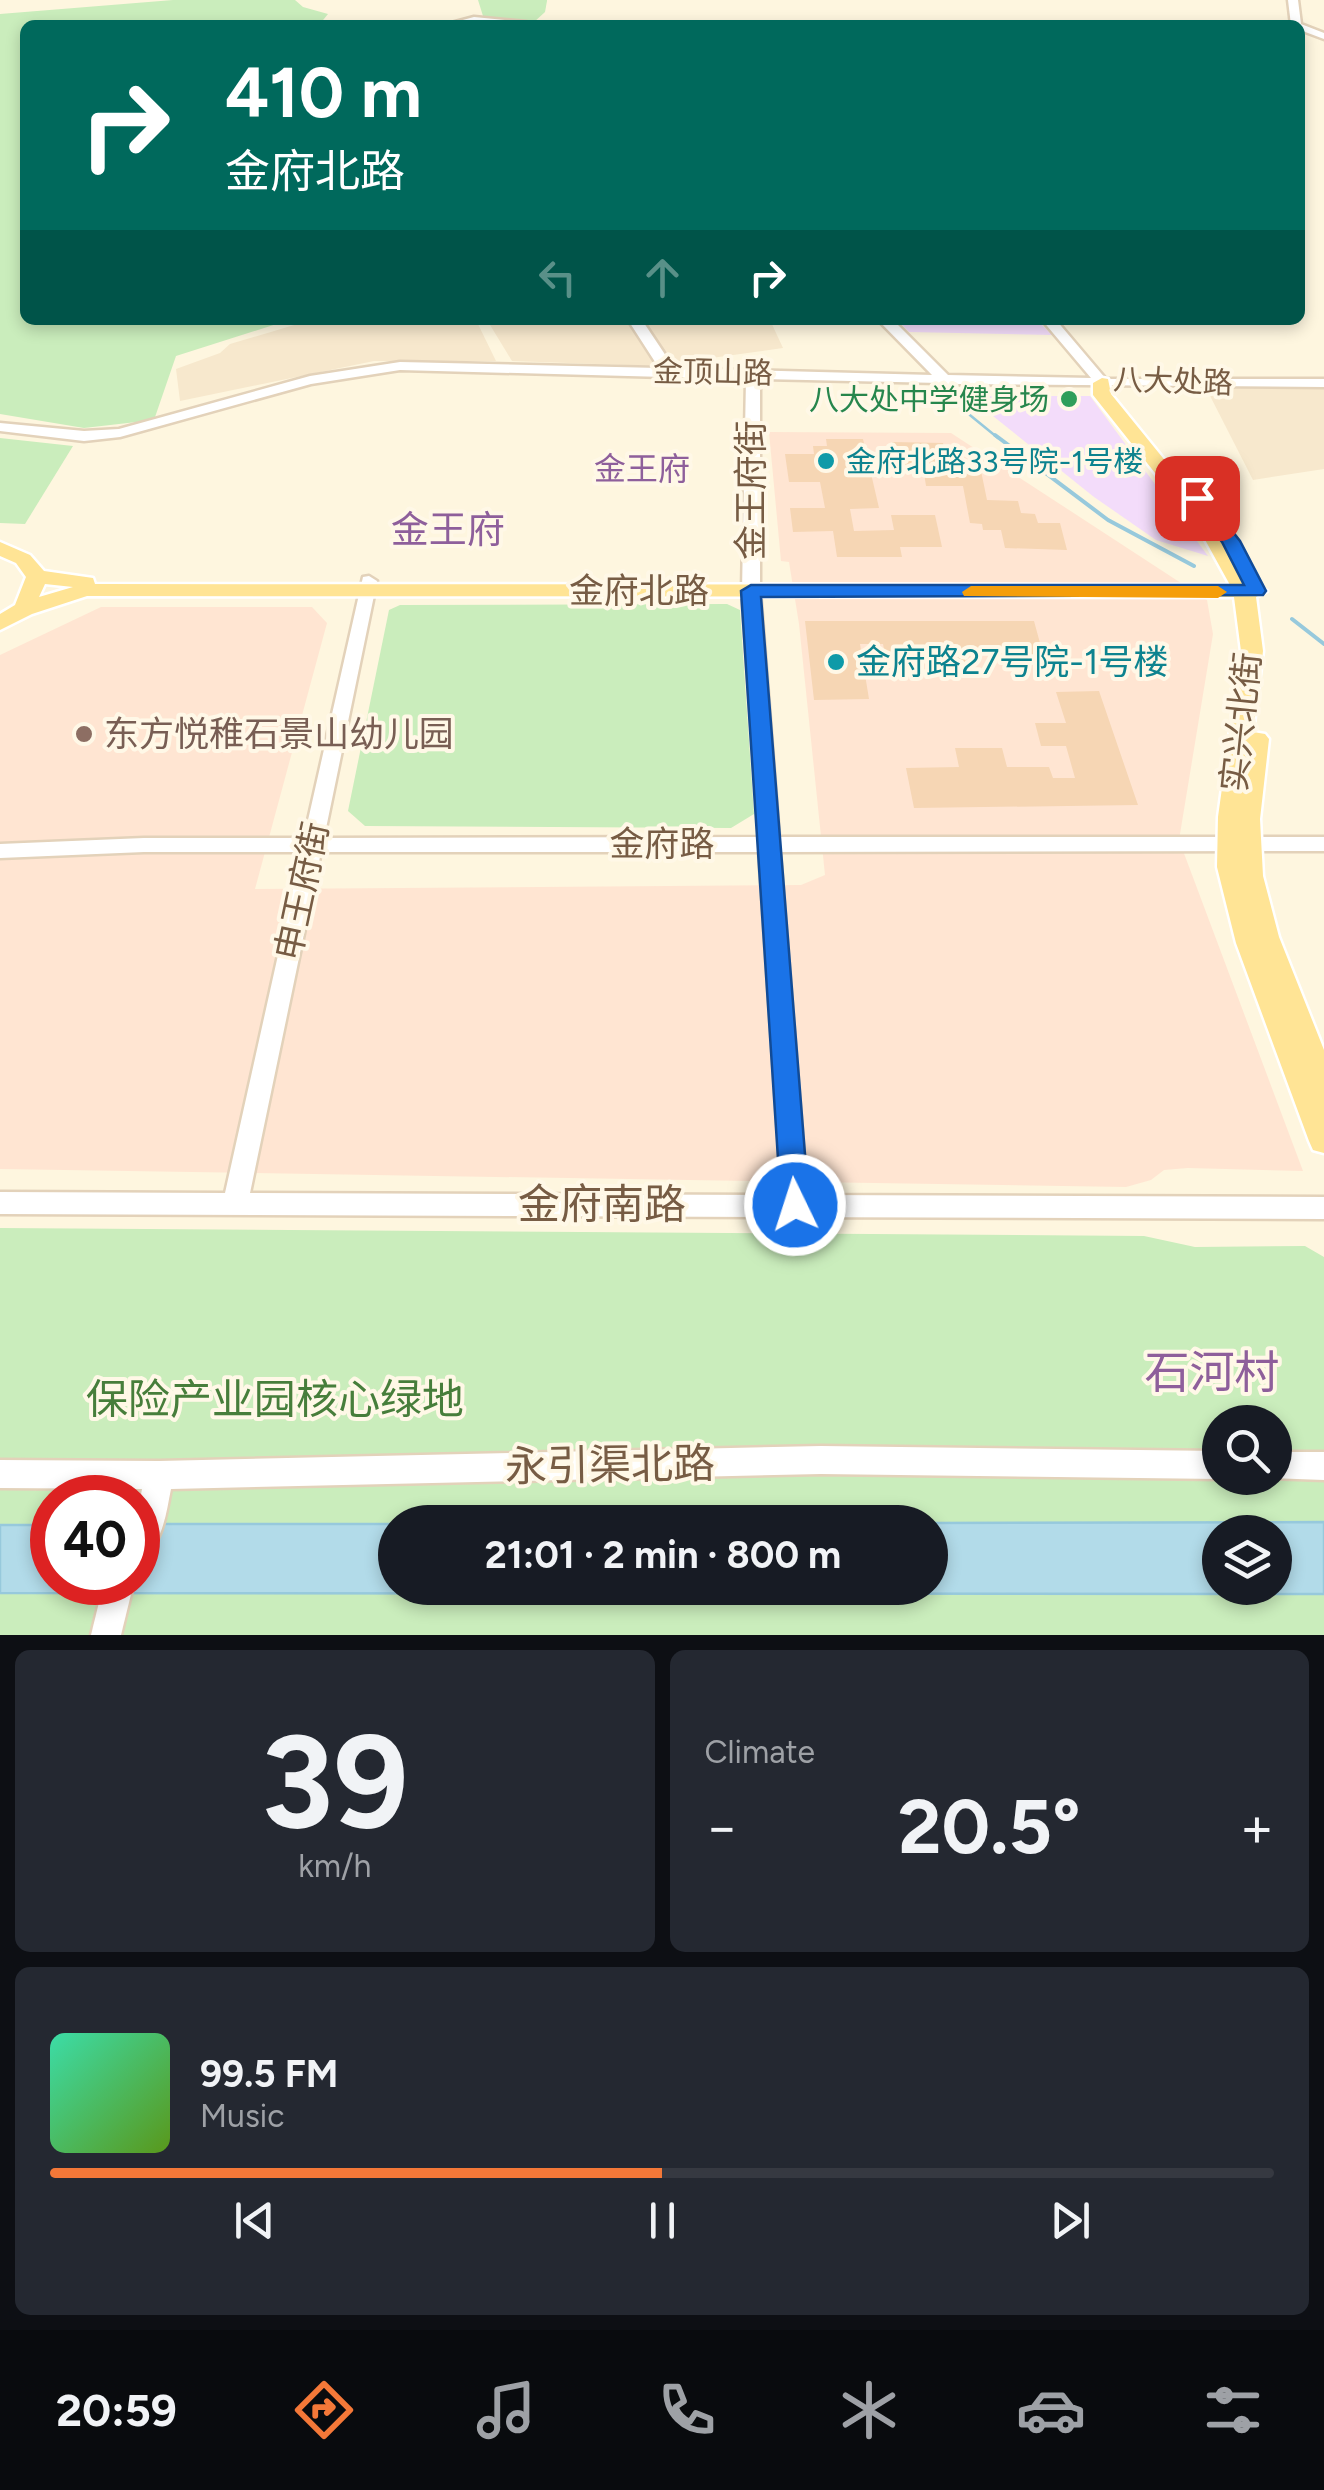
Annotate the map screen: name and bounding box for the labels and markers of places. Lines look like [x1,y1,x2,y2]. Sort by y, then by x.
place label: 八大处中学健身场 [809,381,1049,418]
marker: 八大处中学健身场 [1058,388,1080,410]
place label: 金府北路33号院-1号楼 [846,443,1144,480]
marker: 金府北路33号院-1号楼 [815,450,837,472]
pin [1155,456,1240,541]
place label: 金府路27号院-1号楼 [856,641,1168,683]
marker: 金府路27号院-1号楼 [825,651,847,673]
place label: 东方悦稚石景山幼儿园 [104,713,454,755]
marker: 东方悦稚石景山幼儿园 [73,723,95,745]

